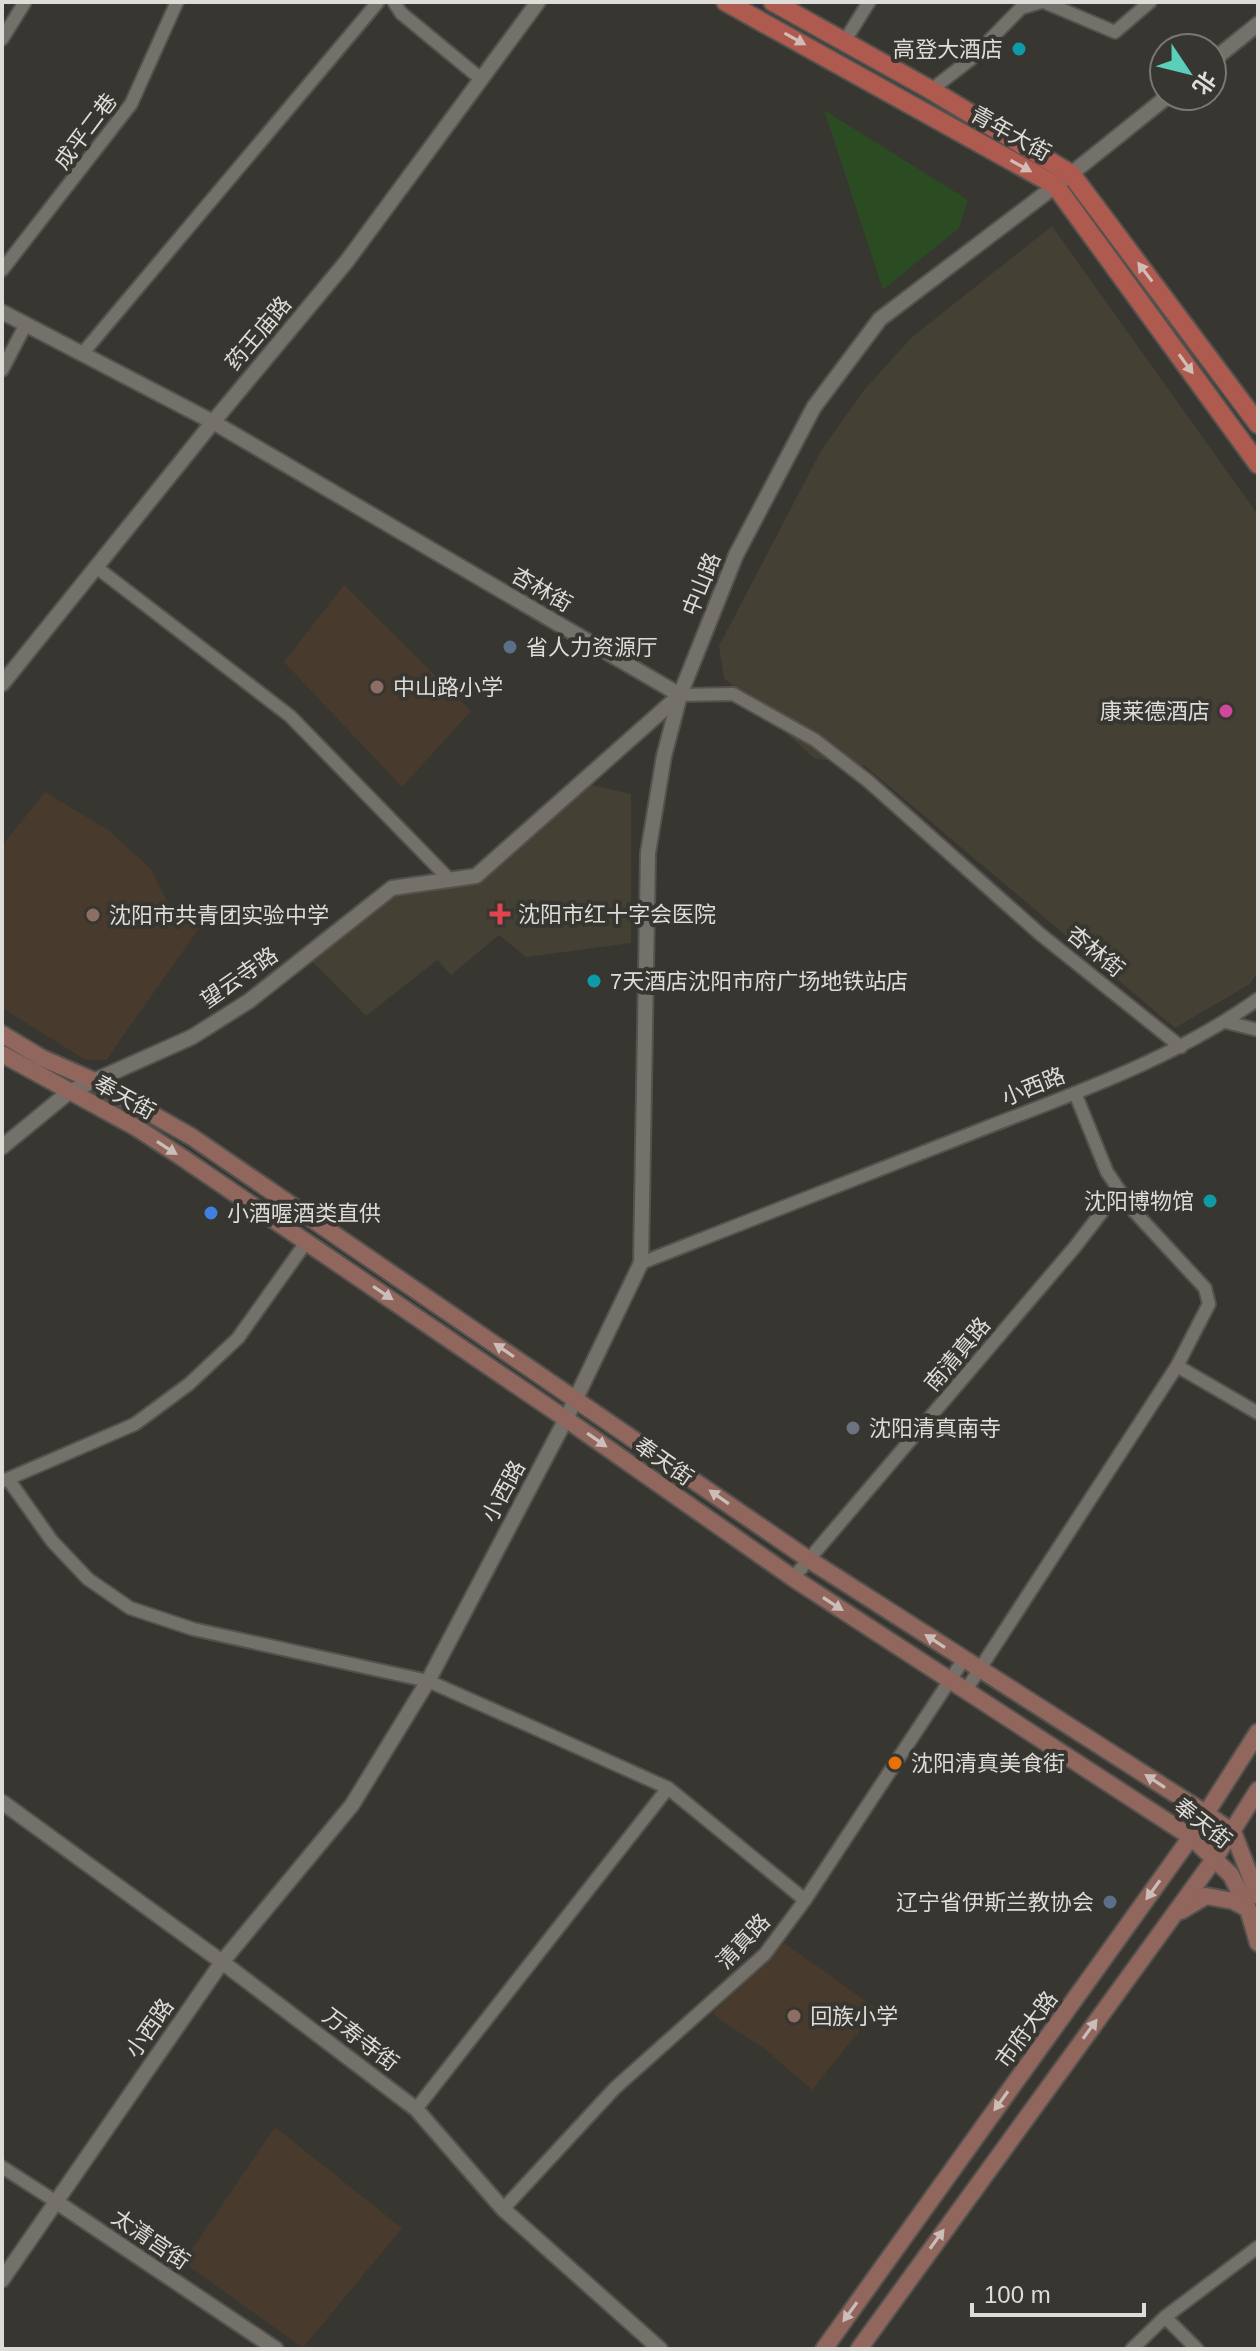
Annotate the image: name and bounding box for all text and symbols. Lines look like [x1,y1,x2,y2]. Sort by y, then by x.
north arrow [1148,32,1228,112]
one-way arrow [783,33,806,46]
place label: 高登大酒店 [893,37,1003,62]
marker: 高登大酒店 [1010,40,1028,58]
text: 北 [1187,67,1221,99]
street label: 成平二巷 [49,89,122,174]
street label: 青年大街 [966,101,1055,166]
one-way arrow [1010,159,1033,173]
one-way arrow [1137,262,1153,282]
street label: 药王庙路 [221,292,296,375]
one-way arrow [1177,354,1193,374]
street label: 中山路 [678,549,725,619]
street label: 杏林街 [507,562,577,617]
place label: 省人力资源厅 [526,635,658,660]
marker: 省人力资源厅 [501,638,519,656]
place label: 中山路小学 [393,675,503,700]
marker: 中山路小学 [368,678,386,696]
place label: 康莱德酒店 [1100,699,1210,724]
marker: 康莱德酒店 [1217,702,1235,720]
place label: 沈阳市红十字会医院 [518,902,716,927]
place label: 沈阳市共青团实验中学 [109,903,329,928]
marker: 沈阳市红十字会医院 [489,903,511,925]
marker: 沈阳市共青团实验中学 [84,906,102,924]
street label: 杏林街 [1062,921,1129,982]
street label: 望云寺路 [196,942,283,1013]
place label: 7天酒店沈阳市府广场地铁站店 [610,969,908,994]
marker: 7天酒店沈阳市府广场地铁站店 [585,972,603,990]
street label: 小西路 [998,1063,1068,1110]
street label: 奉天街 [90,1071,160,1124]
one-way arrow [156,1140,178,1154]
place label: 沈阳博物馆 [1084,1189,1194,1214]
marker: 沈阳博物馆 [1201,1192,1219,1210]
place label: 小酒喔酒类直供 [227,1201,381,1226]
marker: 小酒喔酒类直供 [202,1204,220,1222]
one-way arrow [372,1285,393,1300]
street label: 南清真路 [920,1313,995,1396]
one-way arrow [494,1343,515,1358]
place label: 沈阳清真南寺 [869,1416,1001,1441]
marker: 沈阳清真南寺 [844,1419,862,1437]
one-way arrow [586,1432,607,1447]
street label: 奉天街 [630,1432,698,1491]
street label: 小西路 [477,1456,530,1526]
one-way arrow [708,1490,729,1505]
one-way arrow [823,1597,844,1612]
one-way arrow [925,1633,946,1648]
place label: 沈阳清真美食街 [911,1751,1065,1776]
marker: 沈阳清真美食街 [886,1754,904,1772]
one-way arrow [1144,1773,1165,1788]
street label: 奉天街 [1169,1793,1236,1854]
one-way arrow [1146,1879,1161,1900]
place label: 辽宁省伊斯兰教协会 [896,1890,1094,1915]
marker: 辽宁省伊斯兰教协会 [1101,1893,1119,1911]
street label: 清真路 [712,1909,775,1974]
street label: 市府大路 [990,1986,1062,2072]
street label: 小西路 [120,1994,179,2062]
street label: 万寿寺街 [318,2003,403,2076]
place label: 回族小学 [810,2004,898,2029]
marker: 回族小学 [785,2007,803,2025]
one-way arrow [1081,2019,1097,2040]
one-way arrow [994,2091,1010,2111]
street label: 太清宫街 [107,2204,194,2274]
one-way arrow [928,2229,944,2250]
scale bar [972,2267,1144,2317]
text: 100 m [984,2281,1051,2308]
one-way arrow [843,2302,858,2323]

